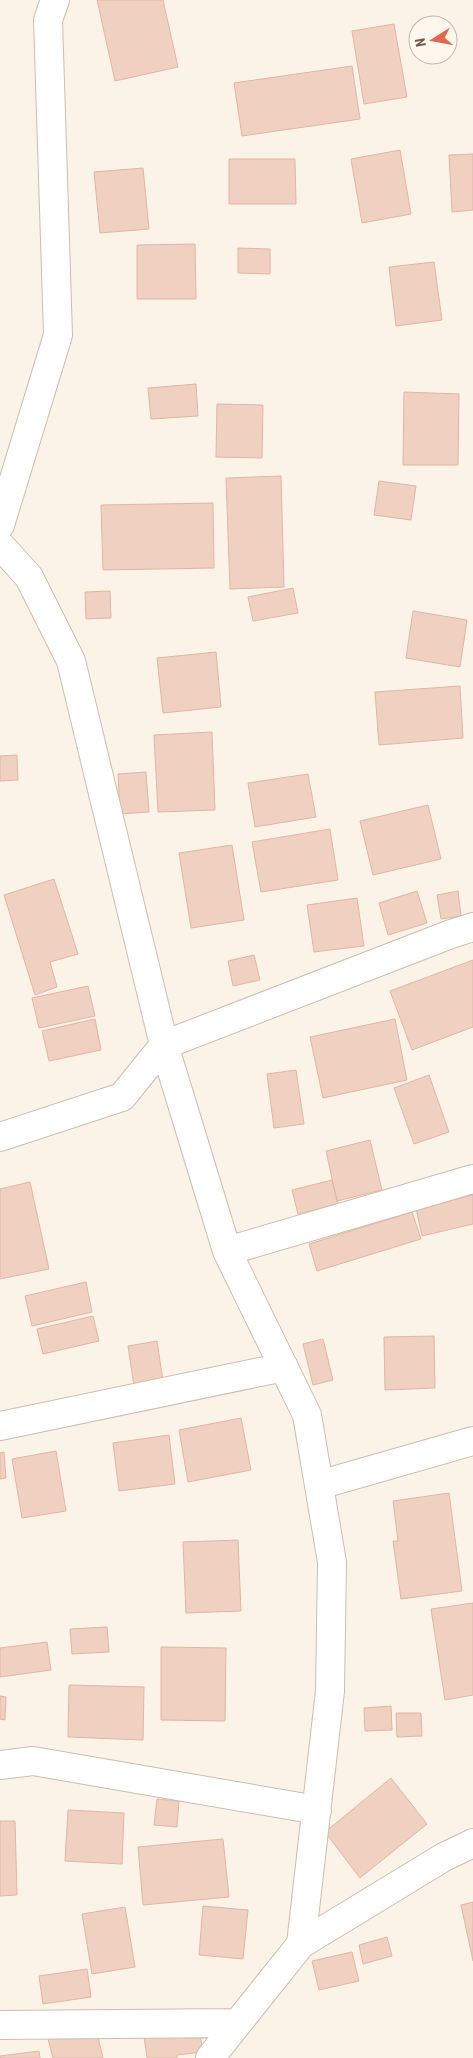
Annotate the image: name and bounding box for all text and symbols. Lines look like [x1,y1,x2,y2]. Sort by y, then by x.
north arrow [408,15,458,65]
text: N [412,37,429,48]

